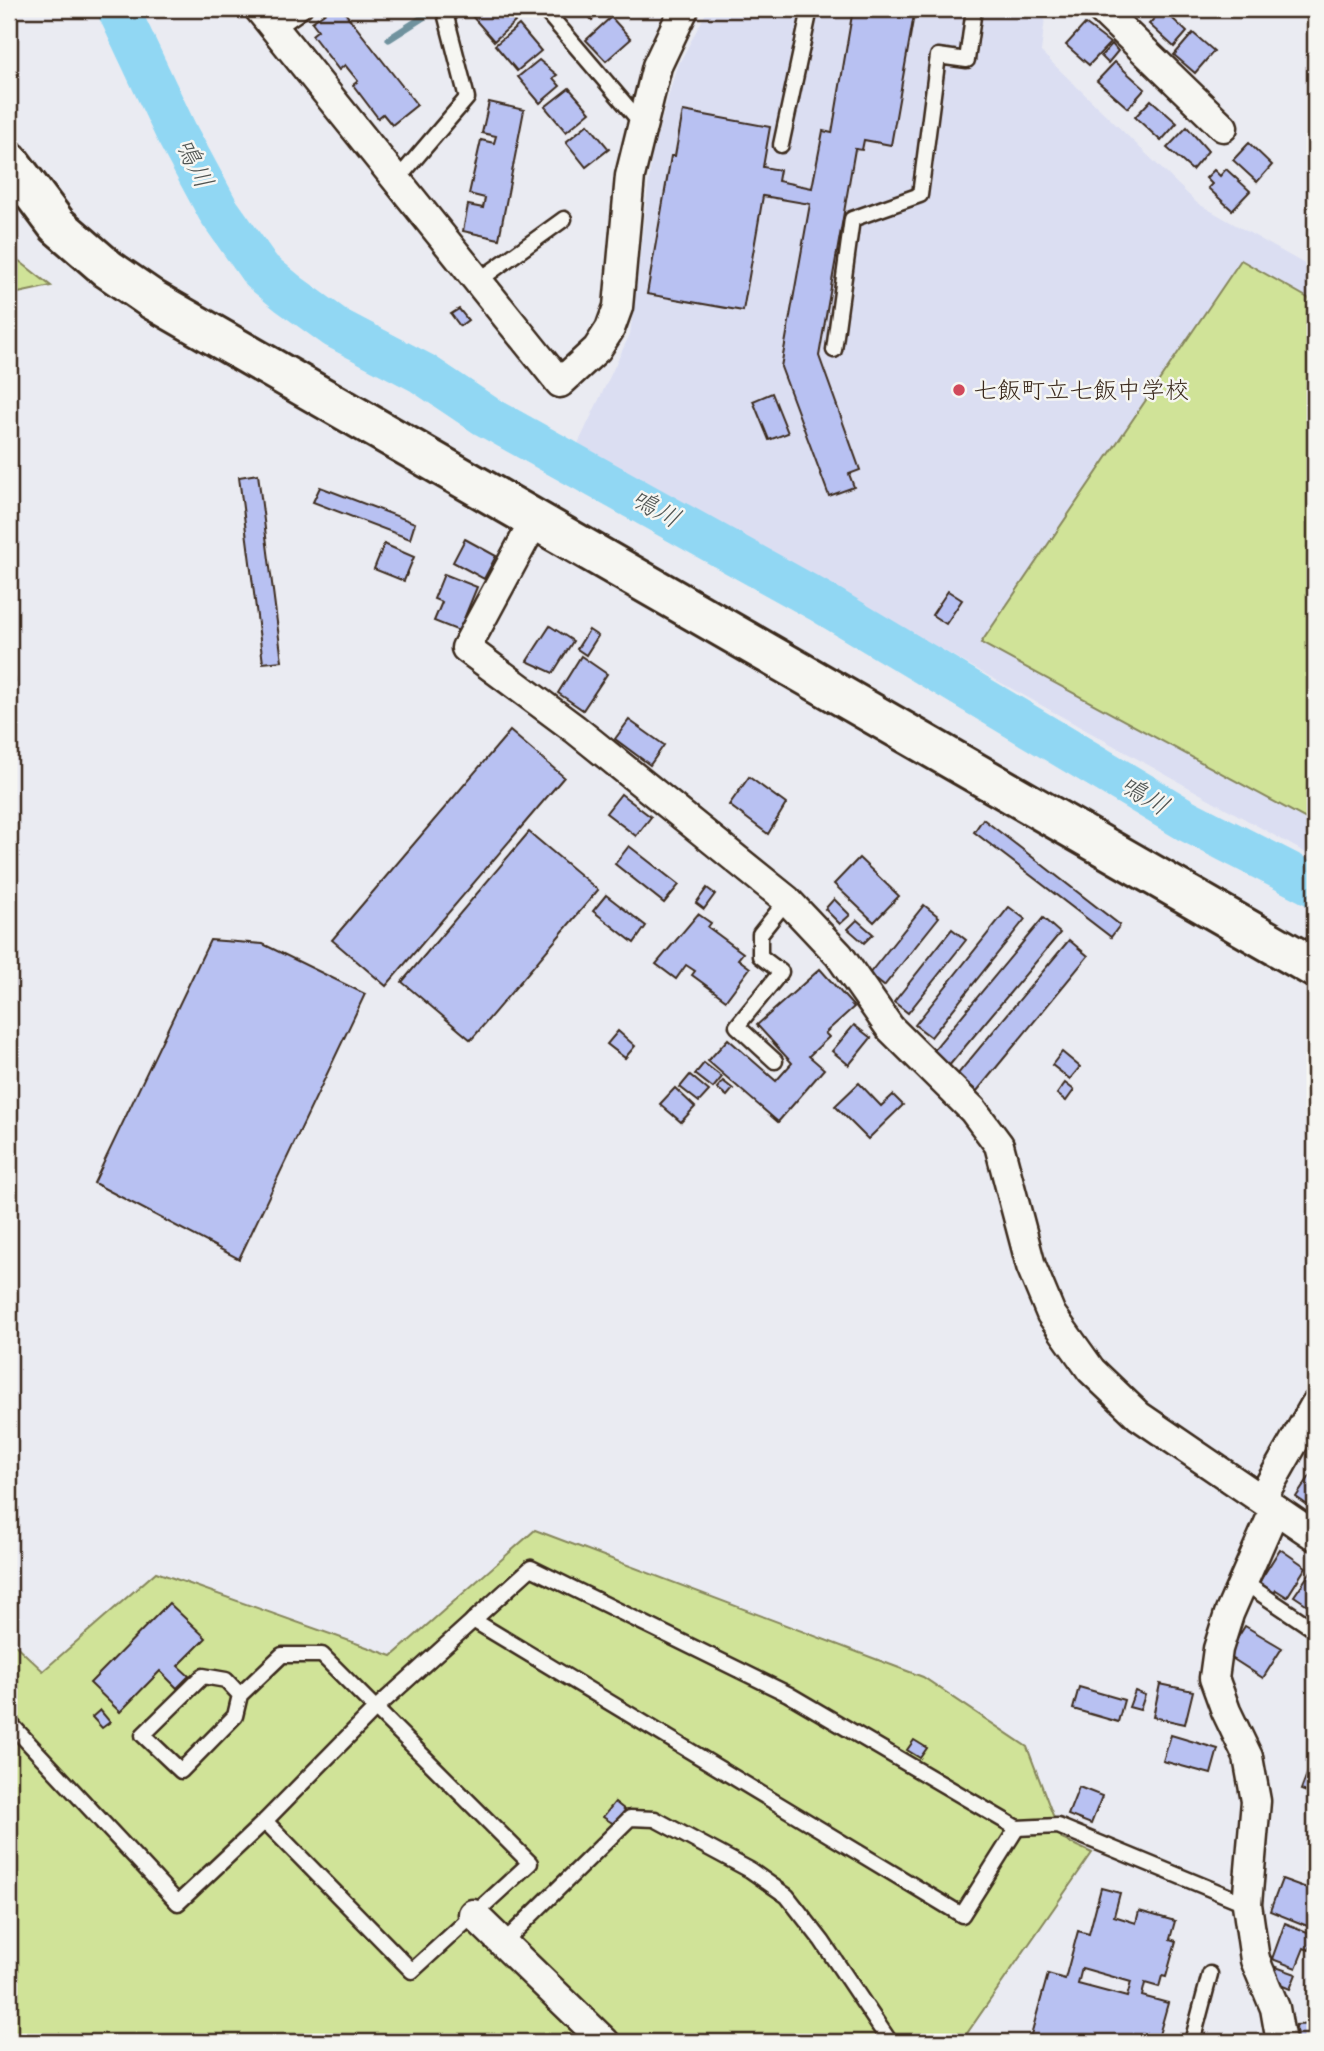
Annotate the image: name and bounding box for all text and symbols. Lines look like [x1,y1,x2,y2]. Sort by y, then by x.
water label: 鳴川 [164,133,220,196]
place label: 七飯町立七飯中学校 [973,376,1189,410]
marker: 七飯町立七飯中学校 [951,382,967,398]
water label: 鳴川 [623,482,686,540]
water label: 鳴川 [1111,769,1175,827]

